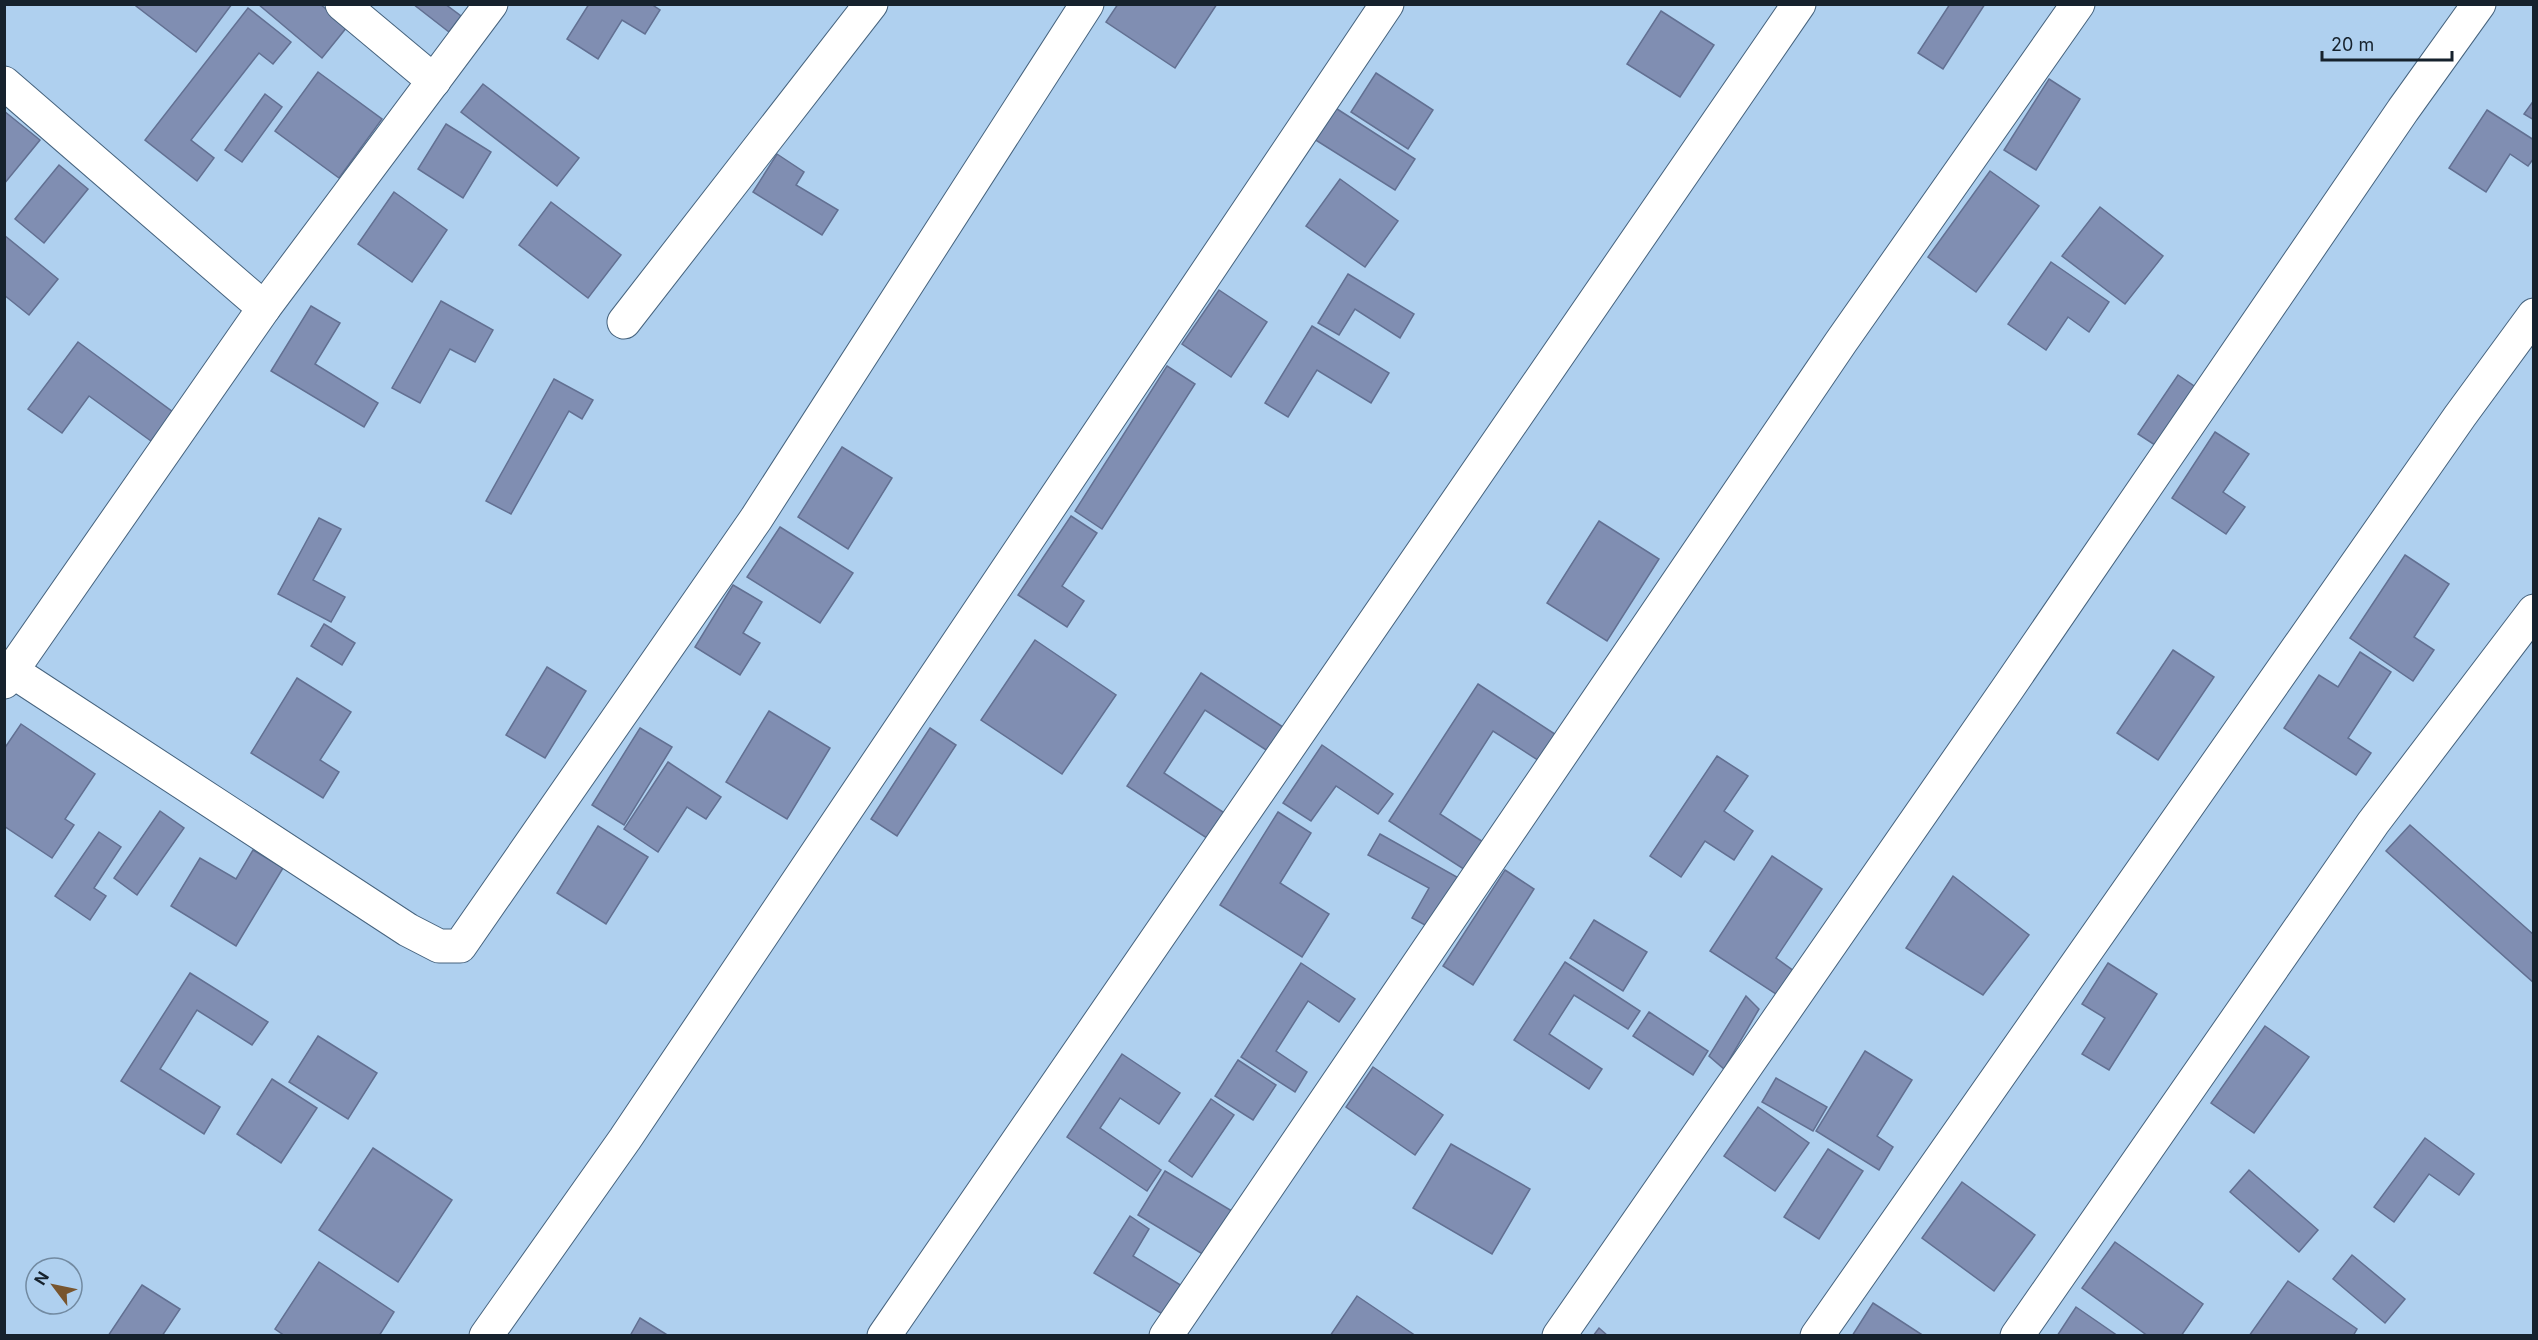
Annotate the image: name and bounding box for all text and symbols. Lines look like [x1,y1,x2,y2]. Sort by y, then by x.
scale bar [2322,24,2452,62]
text: 20 m [2331,34,2374,55]
north arrow [24,1256,84,1316]
text: N [30,1268,53,1289]

